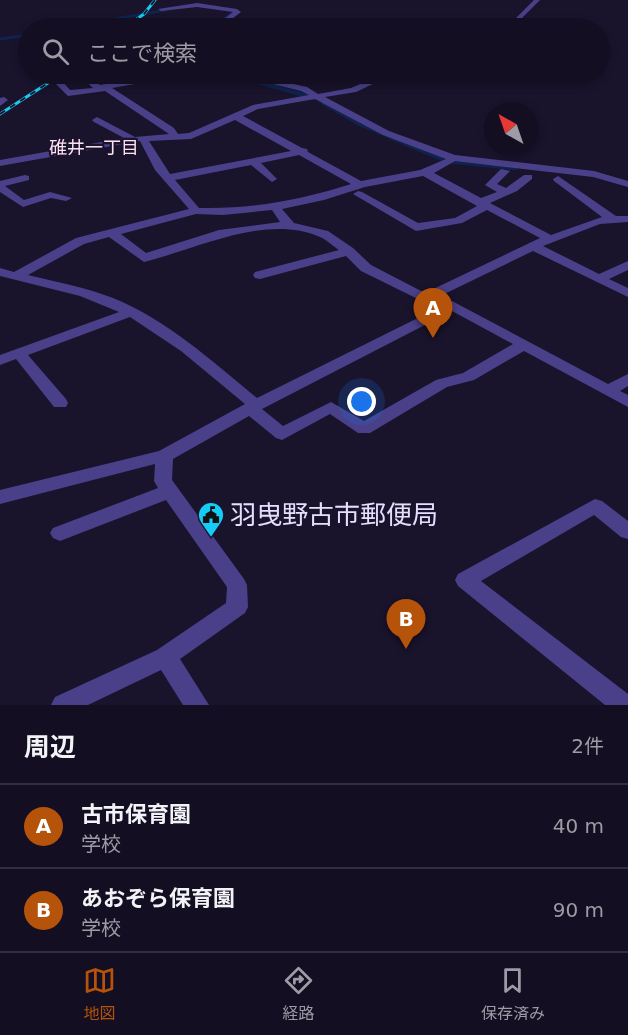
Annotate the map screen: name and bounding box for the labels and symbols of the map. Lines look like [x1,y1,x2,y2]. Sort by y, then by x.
north arrow [484,102,538,156]
district label: 碓井一丁目 [49,137,139,158]
pin: A [414,288,452,338]
your location [347,387,376,416]
public building icon: 羽曳野古市郵便局 [196,500,226,538]
place label: 羽曳野古市郵便局 [230,500,438,530]
pin: B [386,600,426,649]

